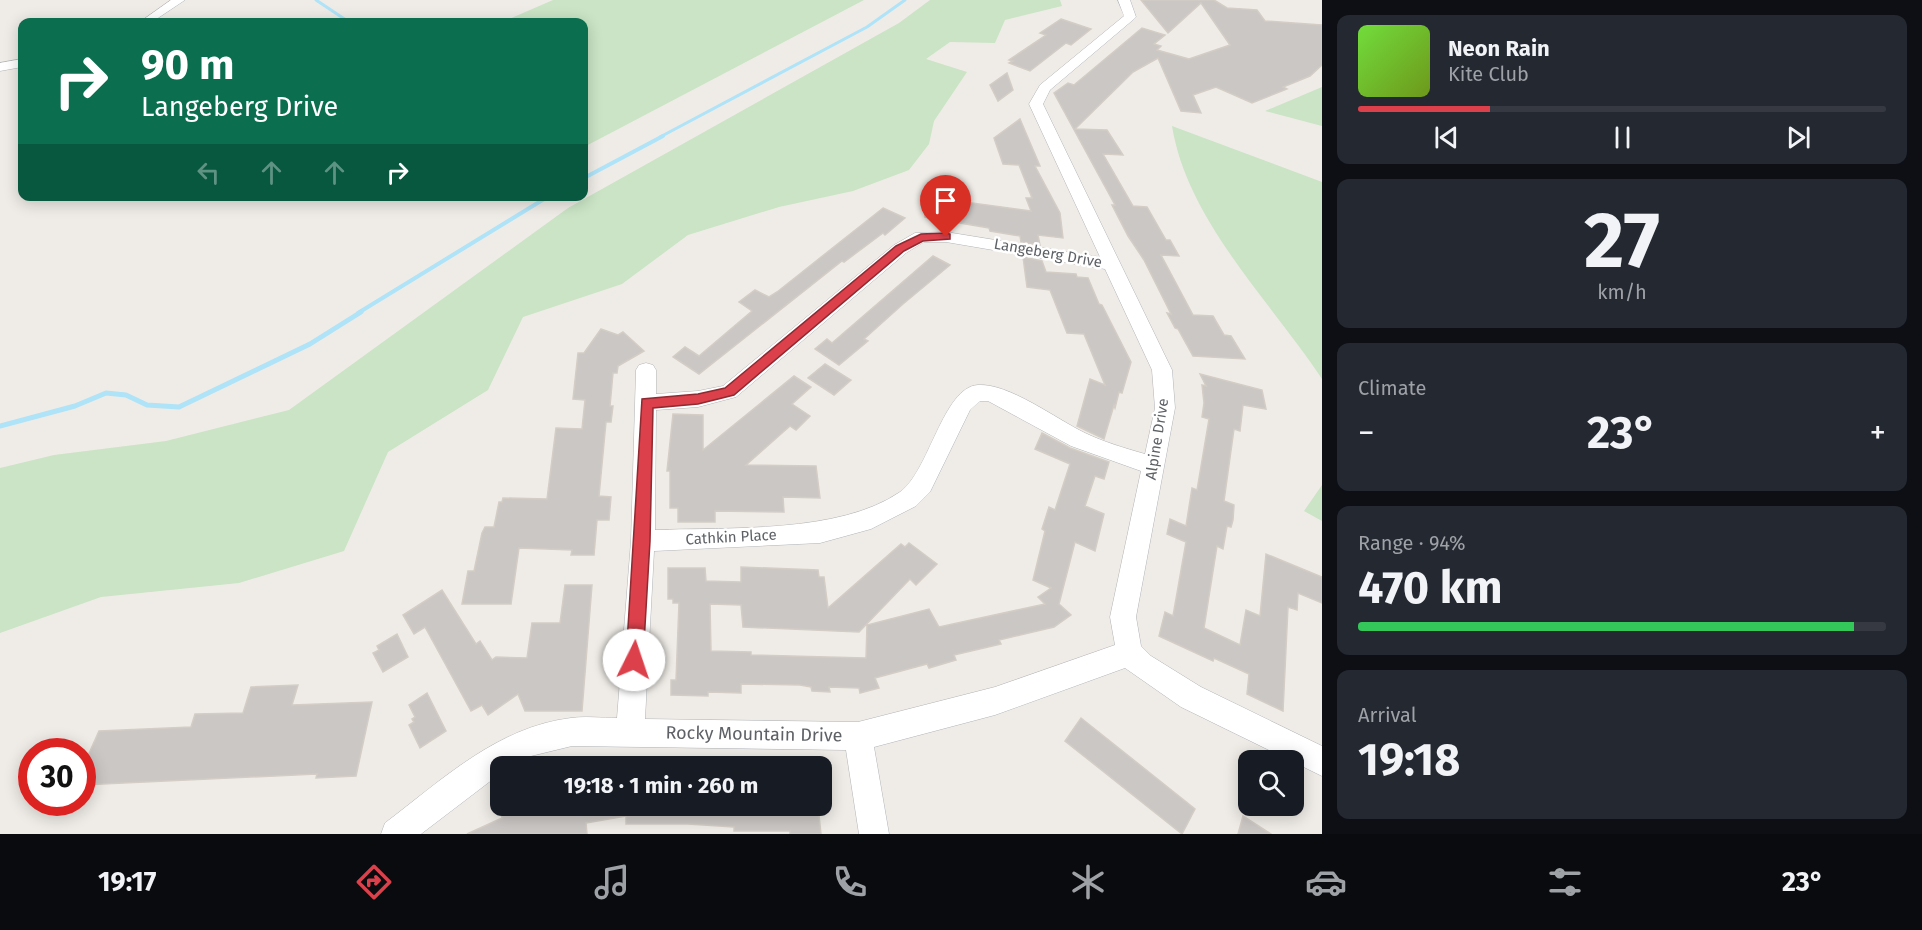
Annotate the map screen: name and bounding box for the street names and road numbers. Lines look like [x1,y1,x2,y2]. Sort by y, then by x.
street label: Langeberg Drive [992,235,1104,271]
street label: Alpine Drive [1142,397,1172,481]
street label: Cathkin Place [685,526,777,548]
street label: Rocky Mountain Drive [665,721,843,747]

